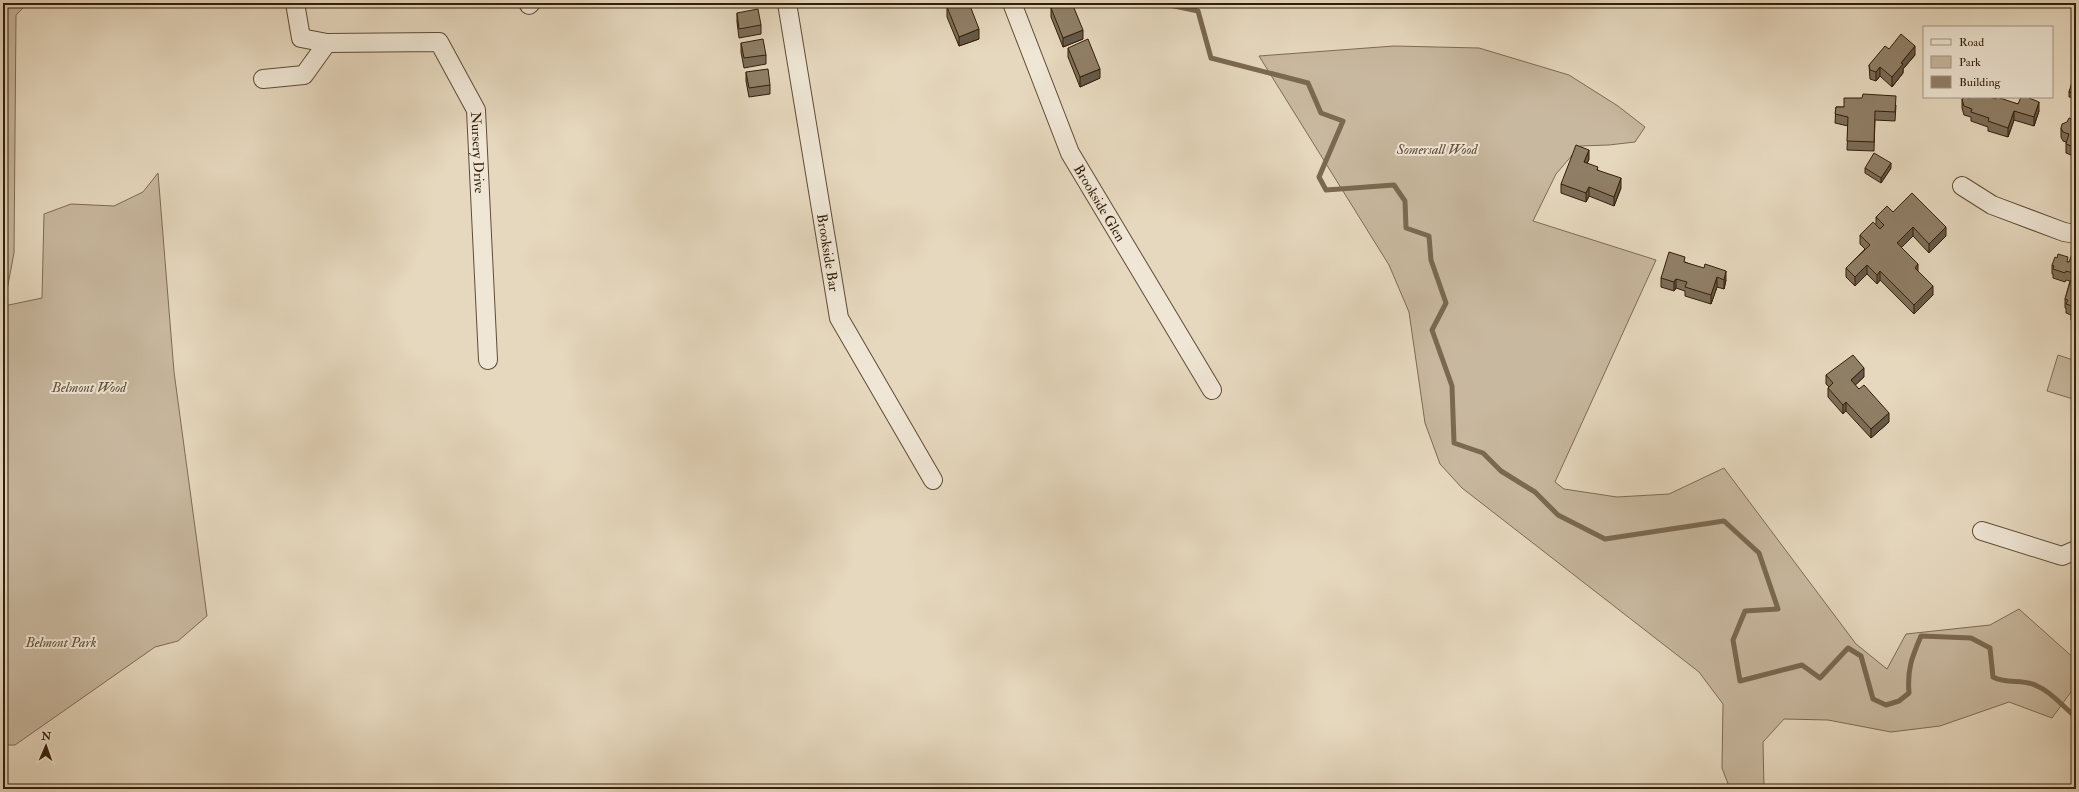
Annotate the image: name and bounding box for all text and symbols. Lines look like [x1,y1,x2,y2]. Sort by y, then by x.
legend [1923,26,2053,98]
text: Road [1959,35,1984,50]
text: Park [1959,55,1981,70]
text: Building [1959,75,2002,90]
street label: Nursery Drive [468,111,488,194]
park label: Somersall Wood [1396,141,1478,158]
street label: Brookside Glen [1070,161,1130,245]
street label: Brookside Bar [813,212,843,294]
park label: Belmont Wood [51,379,127,396]
park label: Belmont Park [25,634,97,651]
north arrow [26,726,66,766]
text: N [40,730,53,743]

